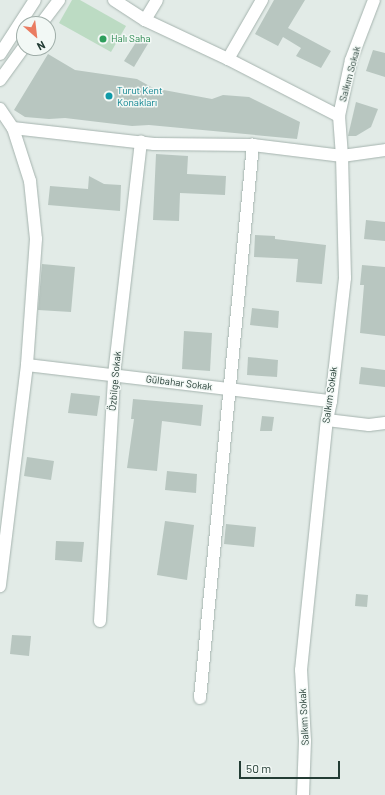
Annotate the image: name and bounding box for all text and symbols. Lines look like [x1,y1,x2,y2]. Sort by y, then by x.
north arrow [16,16,56,56]
place label: Halı Saha [111,33,150,45]
marker: Halı Saha [98,34,108,44]
text: N [35,39,48,54]
street label: Salkım Sokak [337,45,363,103]
place label: Turut Kent Konakları [117,84,163,108]
marker: Turut Kent Konakları [104,91,114,101]
street label: Özbilge Sokak [106,351,124,411]
street label: Salkım Sokak [320,366,340,424]
street label: Gülbahar Sokak [145,373,213,393]
street label: Salkım Sokak [297,688,311,746]
scale bar [241,753,342,779]
text: 50 m [246,761,271,775]

